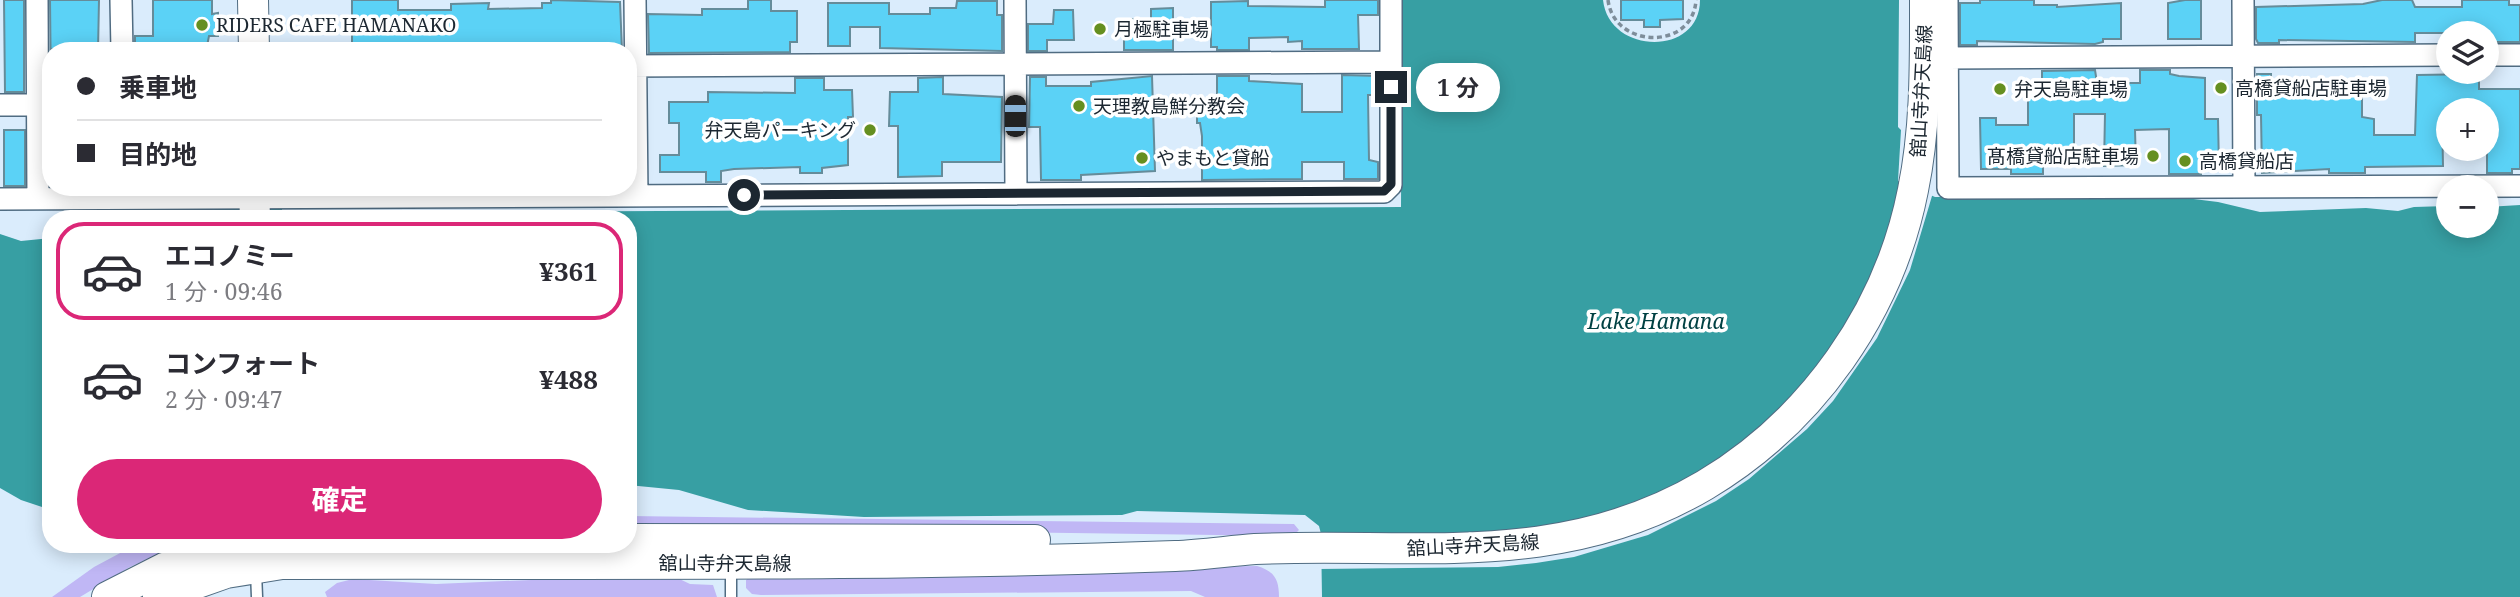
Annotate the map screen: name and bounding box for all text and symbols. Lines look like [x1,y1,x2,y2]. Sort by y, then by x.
place label: RIDERS CAFE HAMANAKO [216,12,456,38]
place label: 月極駐車場 [1114,16,1209,42]
marker: RIDERS CAFE HAMANAKO [194,17,210,33]
marker: 月極駐車場 [1092,21,1108,37]
map controls [2436,21,2499,238]
button: layers [2436,21,2499,84]
street label: 舘山寺弁天島線 [1905,24,1937,158]
callout: 1 分 [1416,62,1500,112]
text: 乗車地 [119,69,197,105]
route end [1375,71,1407,103]
text: 1 分 [1437,71,1479,103]
place label: 高橋貸船店駐車場 [2235,75,2387,101]
place label: 弁天島駐車場 [2014,76,2128,102]
marker: 高橋貸船店駐車場 [2213,80,2229,96]
marker: 弁天島駐車場 [1992,81,2008,97]
place label: 天理教島鮮分教会 [1093,93,1245,119]
car [1005,95,1026,137]
marker: 天理教島鮮分教会 [1071,98,1087,114]
button: + [2436,98,2499,161]
place label: 弁天島パーキング [705,117,856,143]
marker: 弁天島パーキング [862,122,878,138]
text: 目的地 [119,136,197,172]
place label: 髙橋貸船店駐車場 [1987,143,2139,169]
place label: やまもと貸船 [1156,145,1270,171]
marker: 髙橋貸船店駐車場 [2145,148,2161,164]
place label: 高橋貸船店 [2199,148,2294,174]
marker: やまもと貸船 [1134,150,1150,166]
marker: 高橋貸船店 [2177,153,2193,169]
button: − [2436,175,2499,238]
route start [728,179,760,211]
text: エコノミー [165,237,295,273]
icon: car [81,240,144,303]
text: ¥361 [539,253,598,289]
text: 1 分 · 09:46 [165,275,283,307]
water label: Lake Hamana [1586,307,1725,335]
text: コンフォート [165,345,320,381]
icon: car [81,348,144,411]
text: ¥488 [539,361,598,397]
text: 2 分 · 09:47 [165,383,283,415]
button: 確定 [77,459,602,539]
street label: 舘山寺弁天島線 [1406,529,1540,561]
street label: 舘山寺弁天島線 [658,550,792,576]

